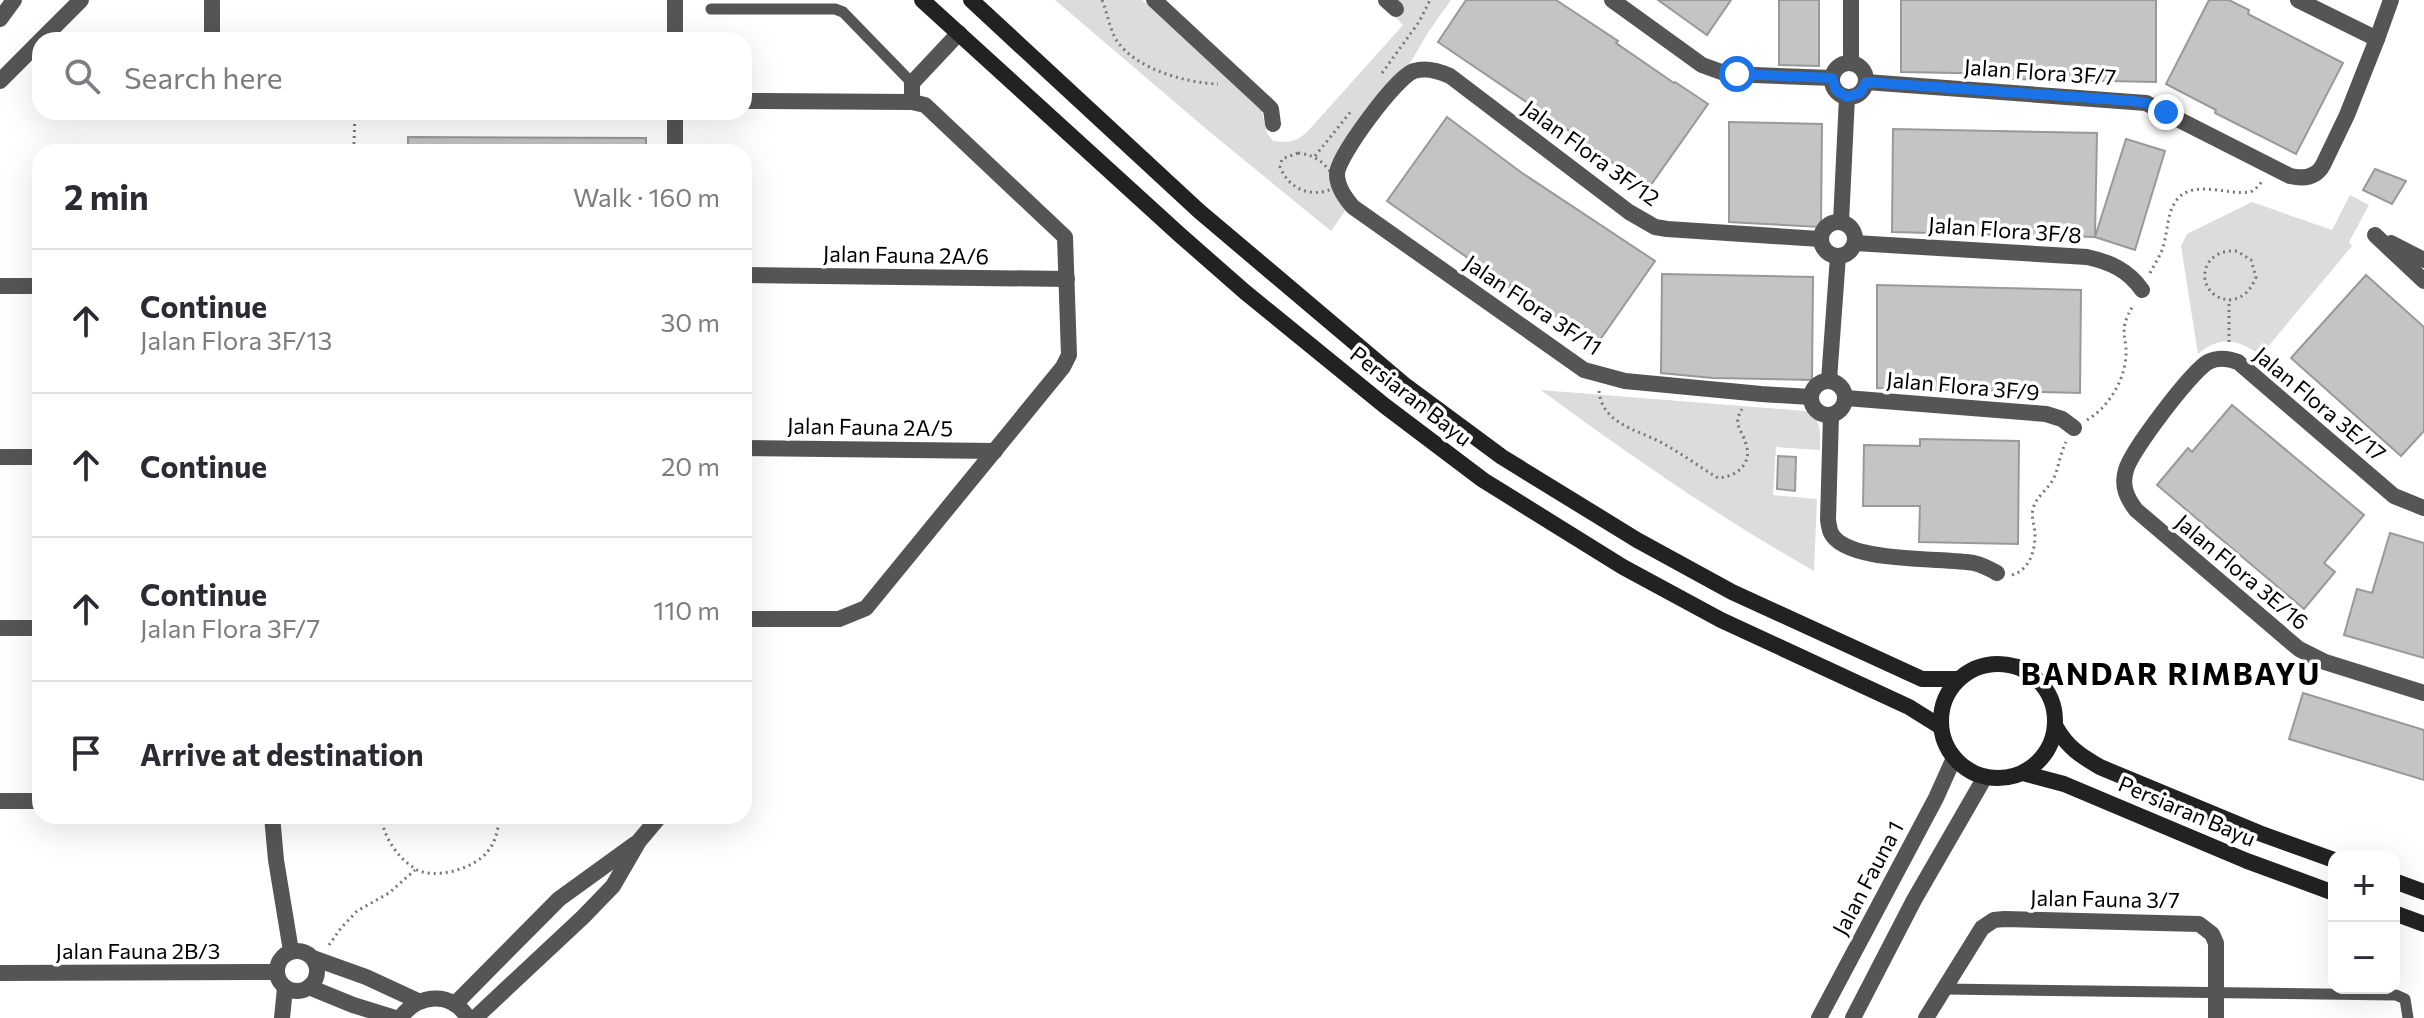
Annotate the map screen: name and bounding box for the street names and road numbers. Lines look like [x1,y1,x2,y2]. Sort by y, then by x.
street label: Jalan Flora 3F/7 [1963,53,2117,90]
street label: Jalan Flora 3F/12 [1518,94,1665,211]
street label: Jalan Flora 3F/8 [1927,211,2083,248]
street label: Jalan Fauna 2A/6 [823,240,989,269]
street label: Jalan Flora 3F/11 [1460,249,1607,360]
street label: Persiaran Bayu [1345,340,1477,451]
street label: Jalan Flora 3E/17 [2249,341,2392,467]
street label: Jalan Flora 3F/9 [1885,365,2041,406]
street label: Jalan Fauna 2A/5 [787,412,953,441]
street label: Jalan Flora 3E/16 [2170,508,2314,635]
street label: Persiaran Bayu [2114,769,2260,852]
street label: Jalan Fauna 1 [1826,816,1909,940]
street label: Jalan Fauna 3/7 [2030,884,2180,913]
street label: Jalan Fauna 2B/3 [56,937,220,964]

